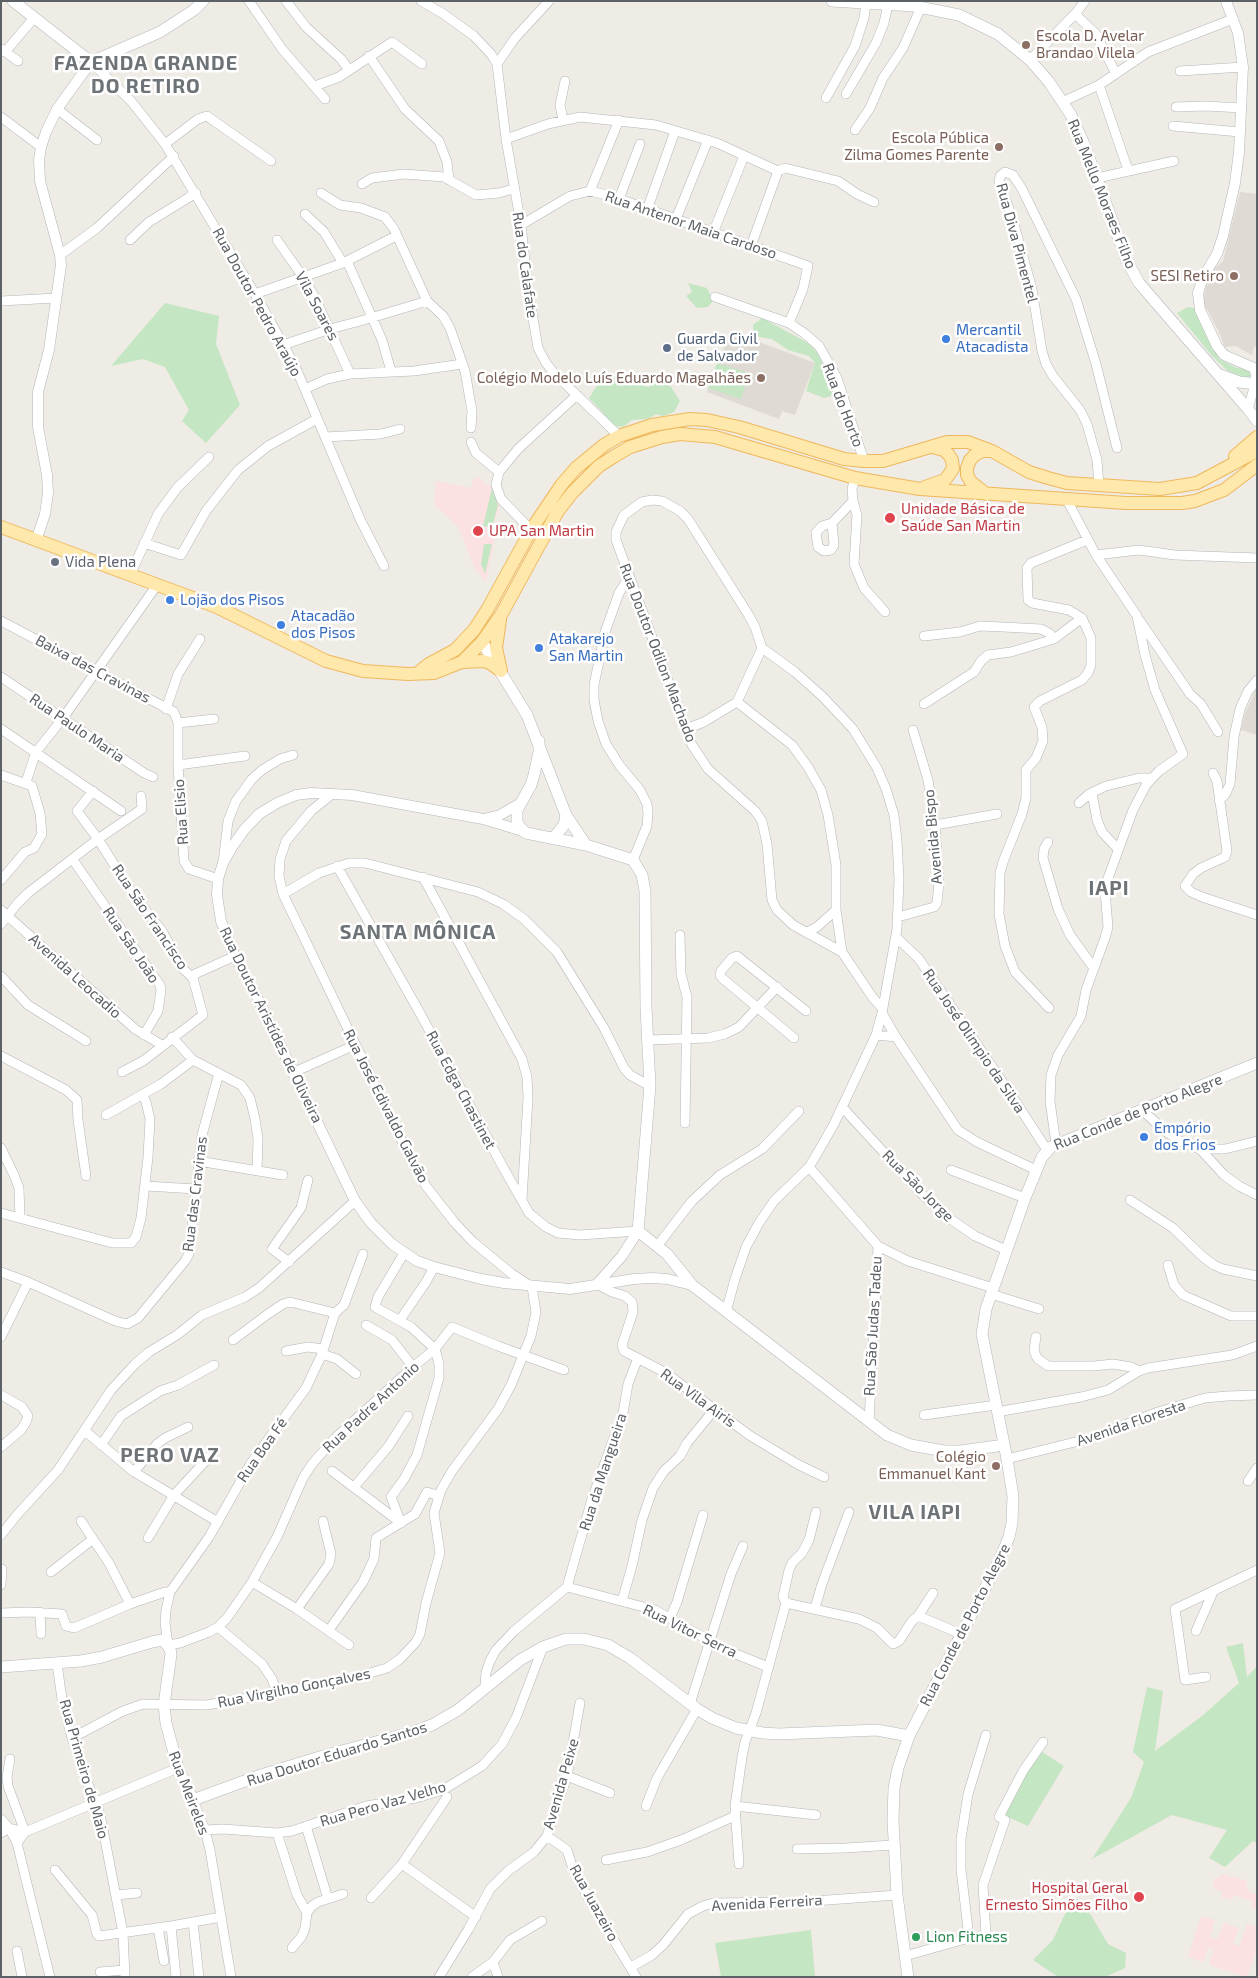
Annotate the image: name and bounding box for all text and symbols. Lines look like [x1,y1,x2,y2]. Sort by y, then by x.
place label: Escola D. Avelar Brandao Vilela [1036,27,1144,62]
marker: Escola D. Avelar Brandao Vilela [1020,39,1032,51]
district label: FAZENDA GRANDE DO RETIRO [52,51,240,98]
street label: Rua Mello Moraes Filho [1064,117,1140,271]
place label: Escola Pública Zilma Gomes Parente [844,129,989,164]
marker: Escola Pública Zilma Gomes Parente [993,141,1005,153]
street label: Rua Diva Pimentel [992,181,1042,305]
street label: Rua Antenor Maia Cardoso [603,187,779,263]
street label: Rua do Calafate [509,211,541,319]
street label: Rua Doutor Pedro Araújo [209,224,305,380]
place label: SESI Retiro [1150,267,1224,285]
street label: Vila Soares [291,268,343,344]
marker: SESI Retiro [1228,270,1240,282]
place label: Mercantil Atacadista [956,321,1029,356]
place label: Guarda Civil de Salvador [677,330,758,365]
marker: Mercantil Atacadista [940,333,952,345]
marker: Guarda Civil de Salvador [661,342,673,354]
street label: Rua do Horto [819,360,867,450]
place label: Colégio Modelo Luís Eduardo Magalhães [477,369,751,387]
marker: Colégio Modelo Luís Eduardo Magalhães [755,372,767,384]
place label: Unidade Básica de Saúde San Martin [901,500,1025,535]
marker: Unidade Básica de Saúde San Martin [883,511,897,525]
place label: UPA San Martin [489,522,594,540]
marker: UPA San Martin [471,524,485,538]
place label: Vida Plena [65,553,136,571]
marker: Vida Plena [49,556,61,568]
street label: Rua Doutor Odilon Machado [616,561,700,745]
place label: Lojão dos Pisos [180,591,284,609]
marker: Lojão dos Pisos [164,594,176,606]
place label: Atacadão dos Pisos [291,607,355,642]
marker: Atacadão dos Pisos [275,619,287,631]
place label: Atakarejo San Martin [549,630,623,665]
street label: Baixa das Cravinas [32,631,154,707]
marker: Atakarejo San Martin [533,642,545,654]
street label: Rua Paulo Maria [26,690,128,766]
street label: Rua Elisio [170,779,192,845]
street label: Avenida Bispo [920,789,946,885]
street label: Rua São Francisco [108,861,192,973]
district label: IAPI [1088,876,1130,900]
street label: Rua São João [99,903,163,987]
district label: SANTA MÔNICA [338,920,498,944]
street label: Rua Doutor Aristídes de Oliveira [216,924,326,1126]
street label: Avenida Leocadio [25,930,125,1022]
street label: Rua José Olimpio da Silva [919,965,1029,1117]
street label: Rua José Edivaldo Galvão [339,1026,433,1186]
street label: Rua Edga Chastinet [422,1028,500,1152]
street label: Rua Conde de Porto Alegre [1051,1070,1225,1154]
place label: Empório dos Frios [1154,1119,1216,1154]
marker: Empório dos Frios [1138,1131,1150,1143]
street label: Rua das Cravinas [179,1135,211,1253]
street label: Rua São Jorge [878,1146,958,1226]
street label: Rua São Judas Tadeu [860,1256,886,1396]
street label: Rua Padre Antonio [319,1358,423,1456]
street label: Rua Vila Airis [657,1365,739,1431]
street label: Avenida Floresta [1074,1396,1188,1450]
street label: Rua da Mangueira [575,1411,631,1533]
street label: Rua Boa Fé [233,1414,291,1486]
district label: PERO VAZ [119,1443,221,1467]
place label: Colégio Emmanuel Kant [878,1448,986,1483]
marker: Colégio Emmanuel Kant [990,1460,1002,1472]
district label: VILA IAPI [867,1500,963,1524]
street label: Rua Conde de Porto Alegre [916,1541,1014,1709]
street label: Rua Vitor Serra [640,1600,740,1662]
street label: Rua Virgilho Gonçalves [216,1664,372,1712]
street label: Rua Primeiro de Maio [55,1697,113,1841]
street label: Rua Doutor Eduardo Santos [245,1718,429,1790]
street label: Avenida Peixe [539,1736,583,1832]
street label: Rua Meireles [165,1749,213,1837]
street label: Rua Pero Vaz Velho [318,1777,448,1831]
street label: Rua Juazeiro [566,1861,622,1945]
place label: Hospital Geral Ernesto Simões Filho [985,1879,1128,1914]
marker: Hospital Geral Ernesto Simões Filho [1132,1890,1146,1904]
street label: Avenida Ferreira [711,1891,823,1915]
place label: Lion Fitness [926,1928,1008,1946]
marker: Lion Fitness [910,1931,922,1943]

